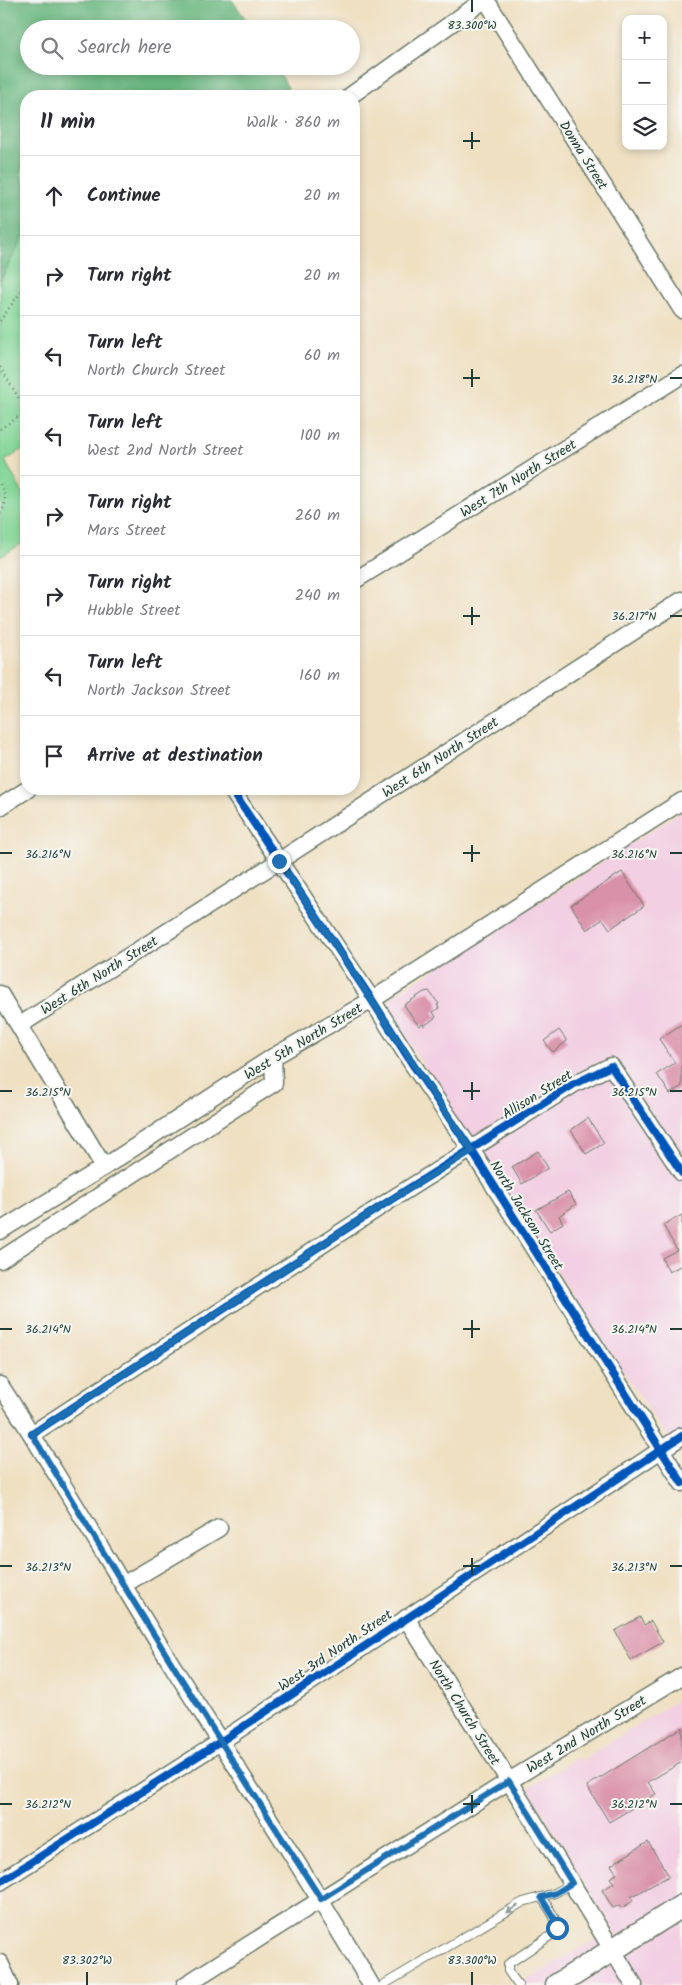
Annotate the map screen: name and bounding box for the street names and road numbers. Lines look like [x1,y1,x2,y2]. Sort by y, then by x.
street label: Donna Street [553,117,613,195]
street label: West 7th North Street [456,434,582,524]
street label: West 6th North Street [378,712,504,804]
street label: West 6th North Street [36,930,163,1021]
street label: West 5th North Street [240,997,367,1086]
street label: Allison Street [498,1064,578,1125]
street label: North Jackson Street [483,1156,569,1275]
street label: West 3rd North Street [274,1604,398,1697]
street label: North Church Street [423,1655,506,1770]
street label: West 2nd North Street [522,1690,651,1780]

